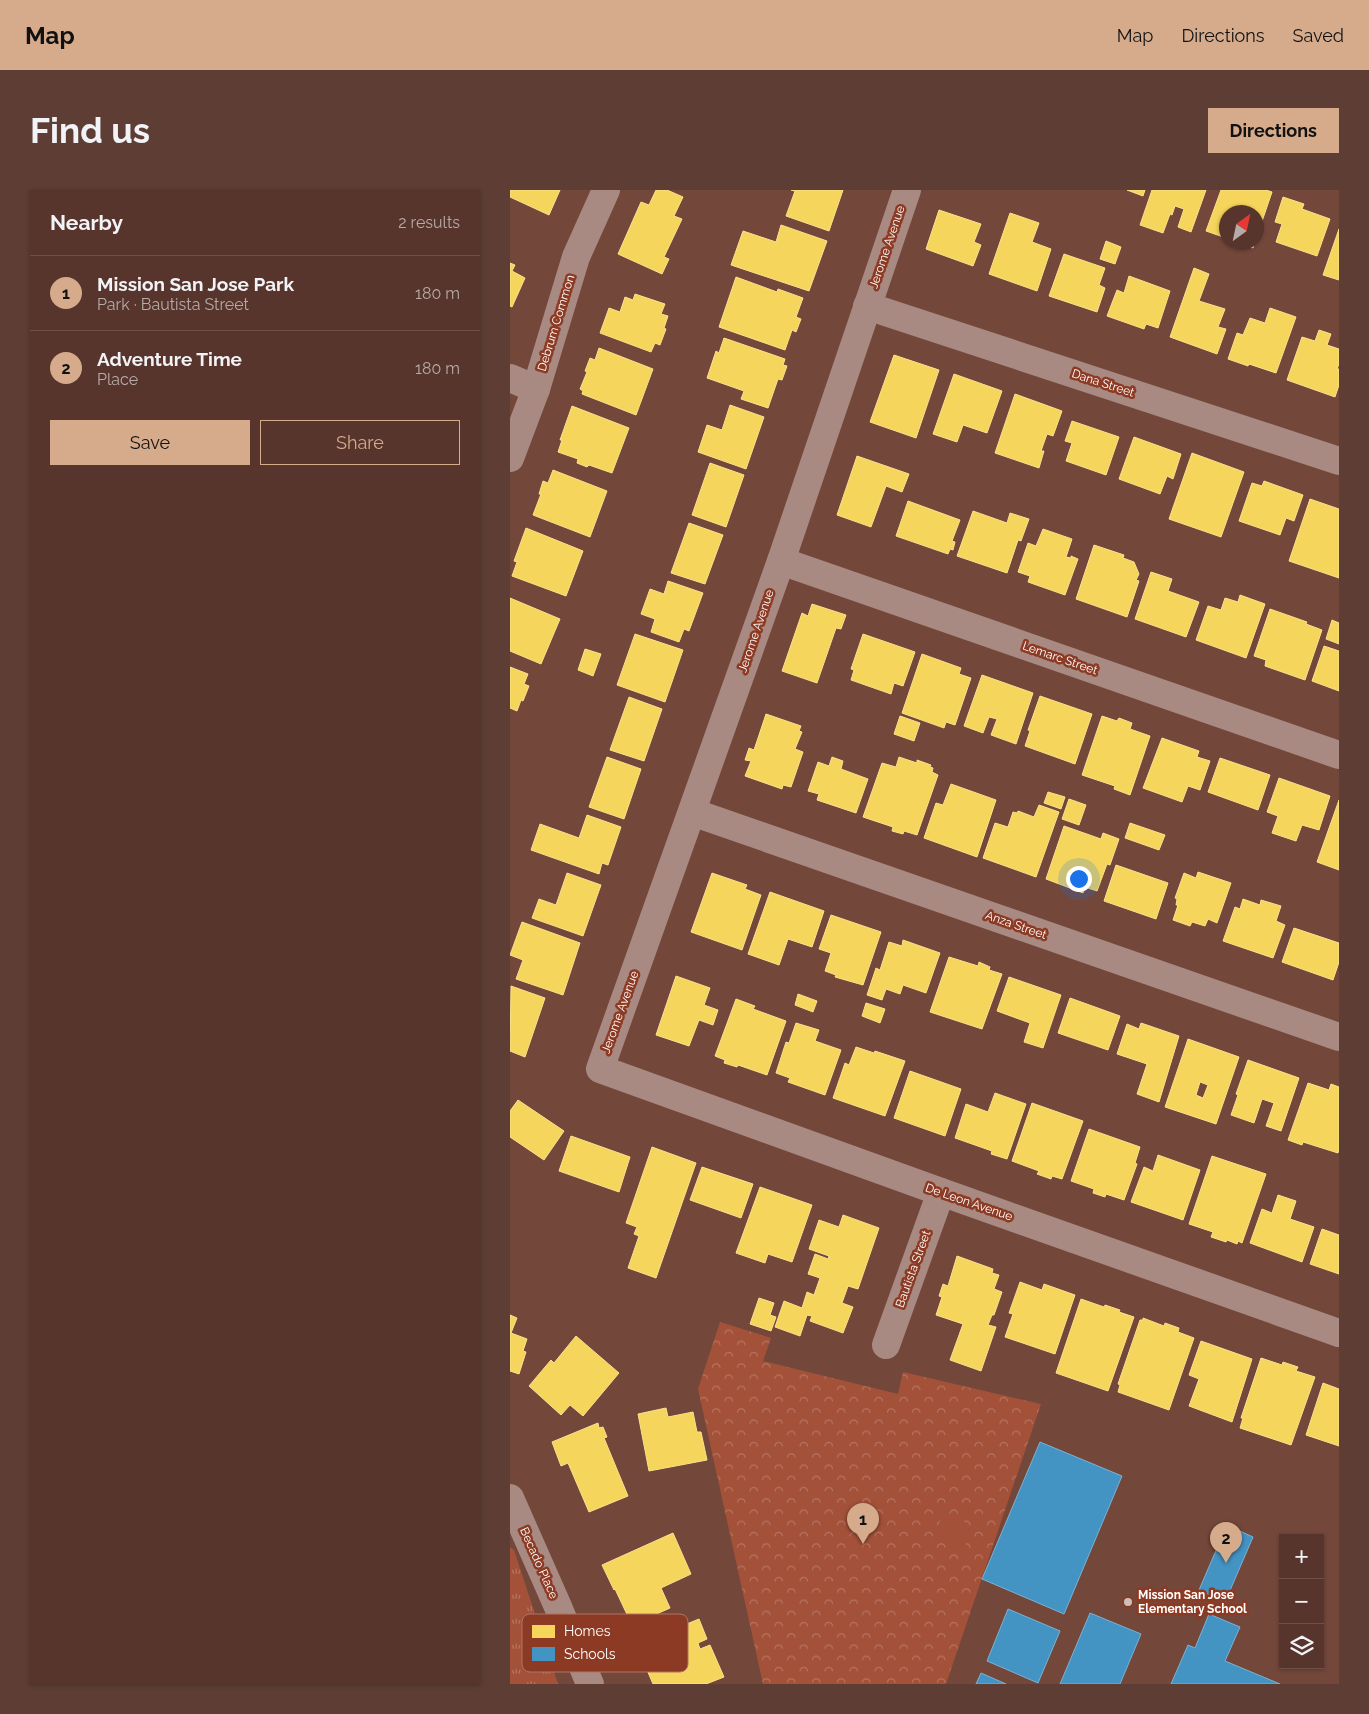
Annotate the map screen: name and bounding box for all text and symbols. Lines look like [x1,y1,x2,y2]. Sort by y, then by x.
text: Map [25,21,75,50]
text: Map [1117,25,1153,46]
text: Directions [1181,25,1265,46]
text: Saved [1293,25,1344,46]
button: Directions [1208,108,1339,153]
text: Find us [30,110,150,151]
street label: Jerome Avenue [866,204,908,290]
north arrow [1219,205,1264,250]
text: Nearby [50,210,123,235]
text: 2 results [398,213,460,232]
text: Mission San Jose Park [97,273,294,295]
street label: Debrum Common [535,273,577,373]
text: 1 [62,284,70,303]
text: 180 m [415,284,460,303]
text: Park · Bautista Street [97,295,249,314]
text: Adventure Time [97,348,242,370]
text: 2 [61,359,71,378]
text: 180 m [415,359,460,378]
street label: Dana Street [1070,366,1136,400]
text: Place [97,370,138,389]
button: Save [50,420,250,465]
button: Share [260,420,460,465]
street label: Jerome Avenue [735,588,777,674]
street label: Lemarc Street [1021,639,1099,677]
your location [1066,866,1092,892]
street label: Anza Street [984,908,1048,942]
street label: Jerome Avenue [599,969,641,1055]
street label: De Leon Avenue [923,1180,1015,1224]
street label: Bautista Street [893,1229,933,1309]
pin: 1 [847,1503,879,1544]
pin: 2 [1210,1522,1242,1563]
street label: Becado Place [517,1525,561,1601]
map controls [1279,1534,1324,1669]
button: + [1279,1534,1324,1579]
button: − [1279,1579,1324,1624]
place label: Mission San Jose Elementary School [1138,1588,1247,1616]
marker: Mission San Jose Elementary School [1122,1596,1134,1608]
legend [522,1614,688,1672]
text: Homes [564,1623,611,1639]
button: layers [1279,1624,1324,1669]
text: Schools [564,1646,616,1662]

